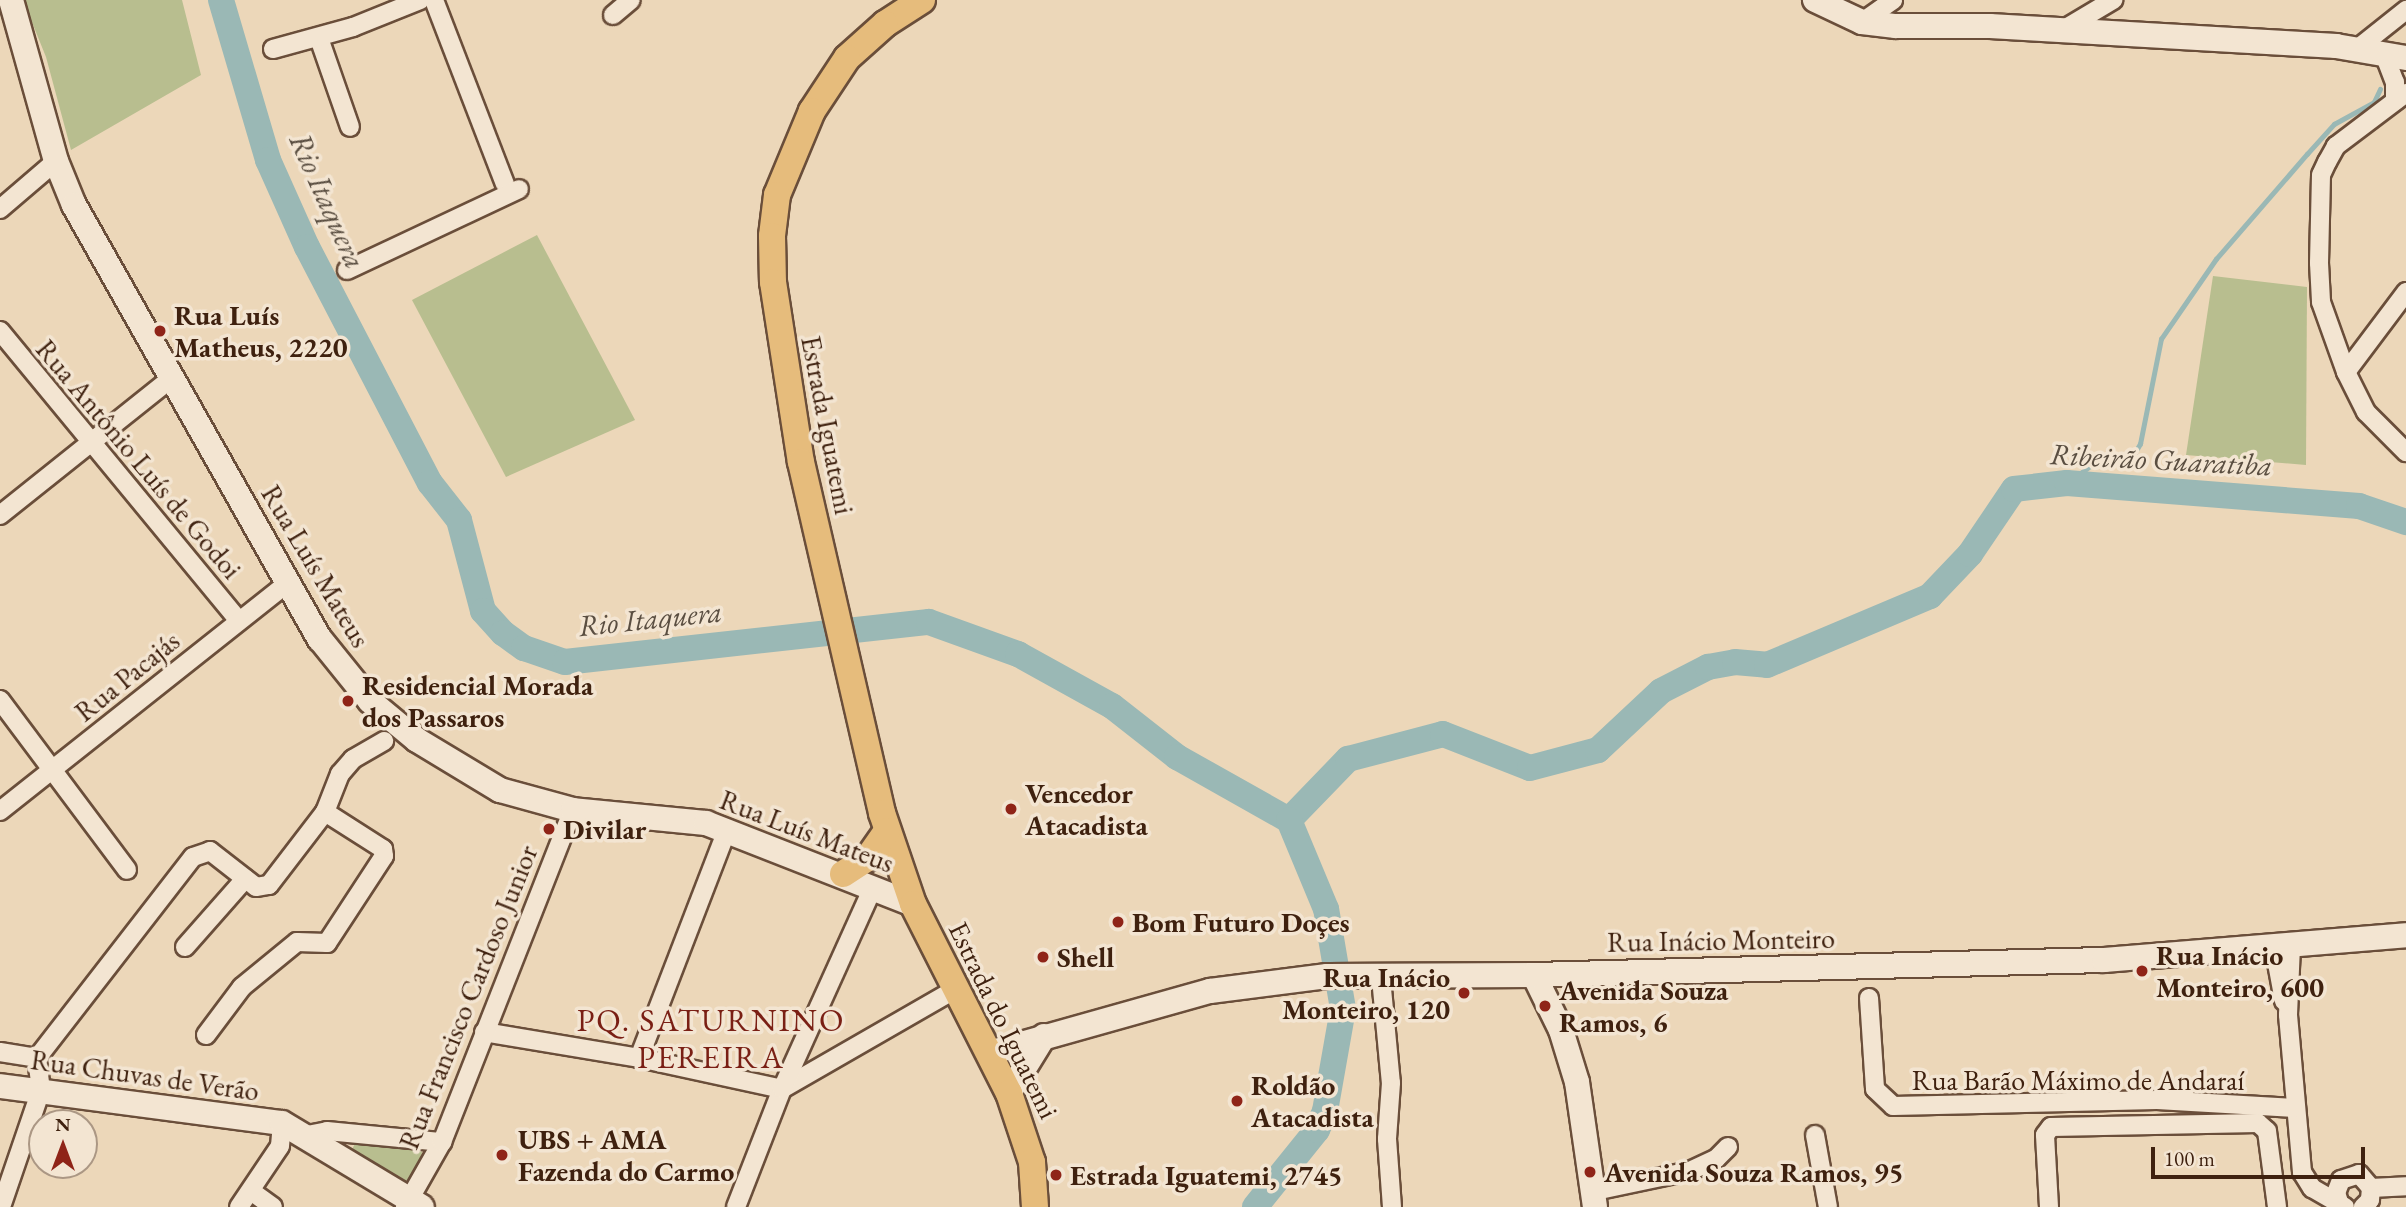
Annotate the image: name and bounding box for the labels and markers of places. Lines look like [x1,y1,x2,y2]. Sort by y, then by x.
place label: Rua Luís Matheus, 2220 [174,298,348,364]
marker: Rua Luís Matheus, 2220 [152,323,168,339]
place label: Residencial Morada dos Passaros [362,668,593,734]
marker: Residencial Morada dos Passaros [340,693,356,709]
place label: Vencedor Atacadista [1025,776,1148,842]
marker: Vencedor Atacadista [1003,801,1019,817]
place label: Divilar [563,812,646,846]
marker: Divilar [541,821,557,837]
place label: Bom Futuro Doçes [1132,905,1350,939]
marker: Bom Futuro Doçes [1110,914,1126,930]
place label: Rua Inácio Monteiro, 600 [2156,938,2324,1004]
place label: Shell [1057,940,1114,974]
marker: Shell [1035,949,1051,965]
place label: Rua Inácio Monteiro, 120 [1282,960,1450,1026]
marker: Rua Inácio Monteiro, 600 [2134,963,2150,979]
place label: Avenida Souza Ramos, 6 [1559,973,1728,1039]
marker: Rua Inácio Monteiro, 120 [1456,985,1472,1001]
marker: Avenida Souza Ramos, 6 [1537,998,1553,1014]
place label: Roldão Atacadista [1251,1068,1374,1134]
marker: Roldão Atacadista [1229,1093,1245,1109]
place label: UBS + AMA Fazenda do Carmo [518,1122,734,1188]
marker: UBS + AMA Fazenda do Carmo [492,1145,512,1165]
place label: Avenida Souza Ramos, 95 [1604,1155,1903,1189]
place label: Estrada Iguatemi, 2745 [1070,1158,1343,1192]
marker: Avenida Souza Ramos, 95 [1582,1164,1598,1180]
marker: Estrada Iguatemi, 2745 [1048,1167,1064,1183]

